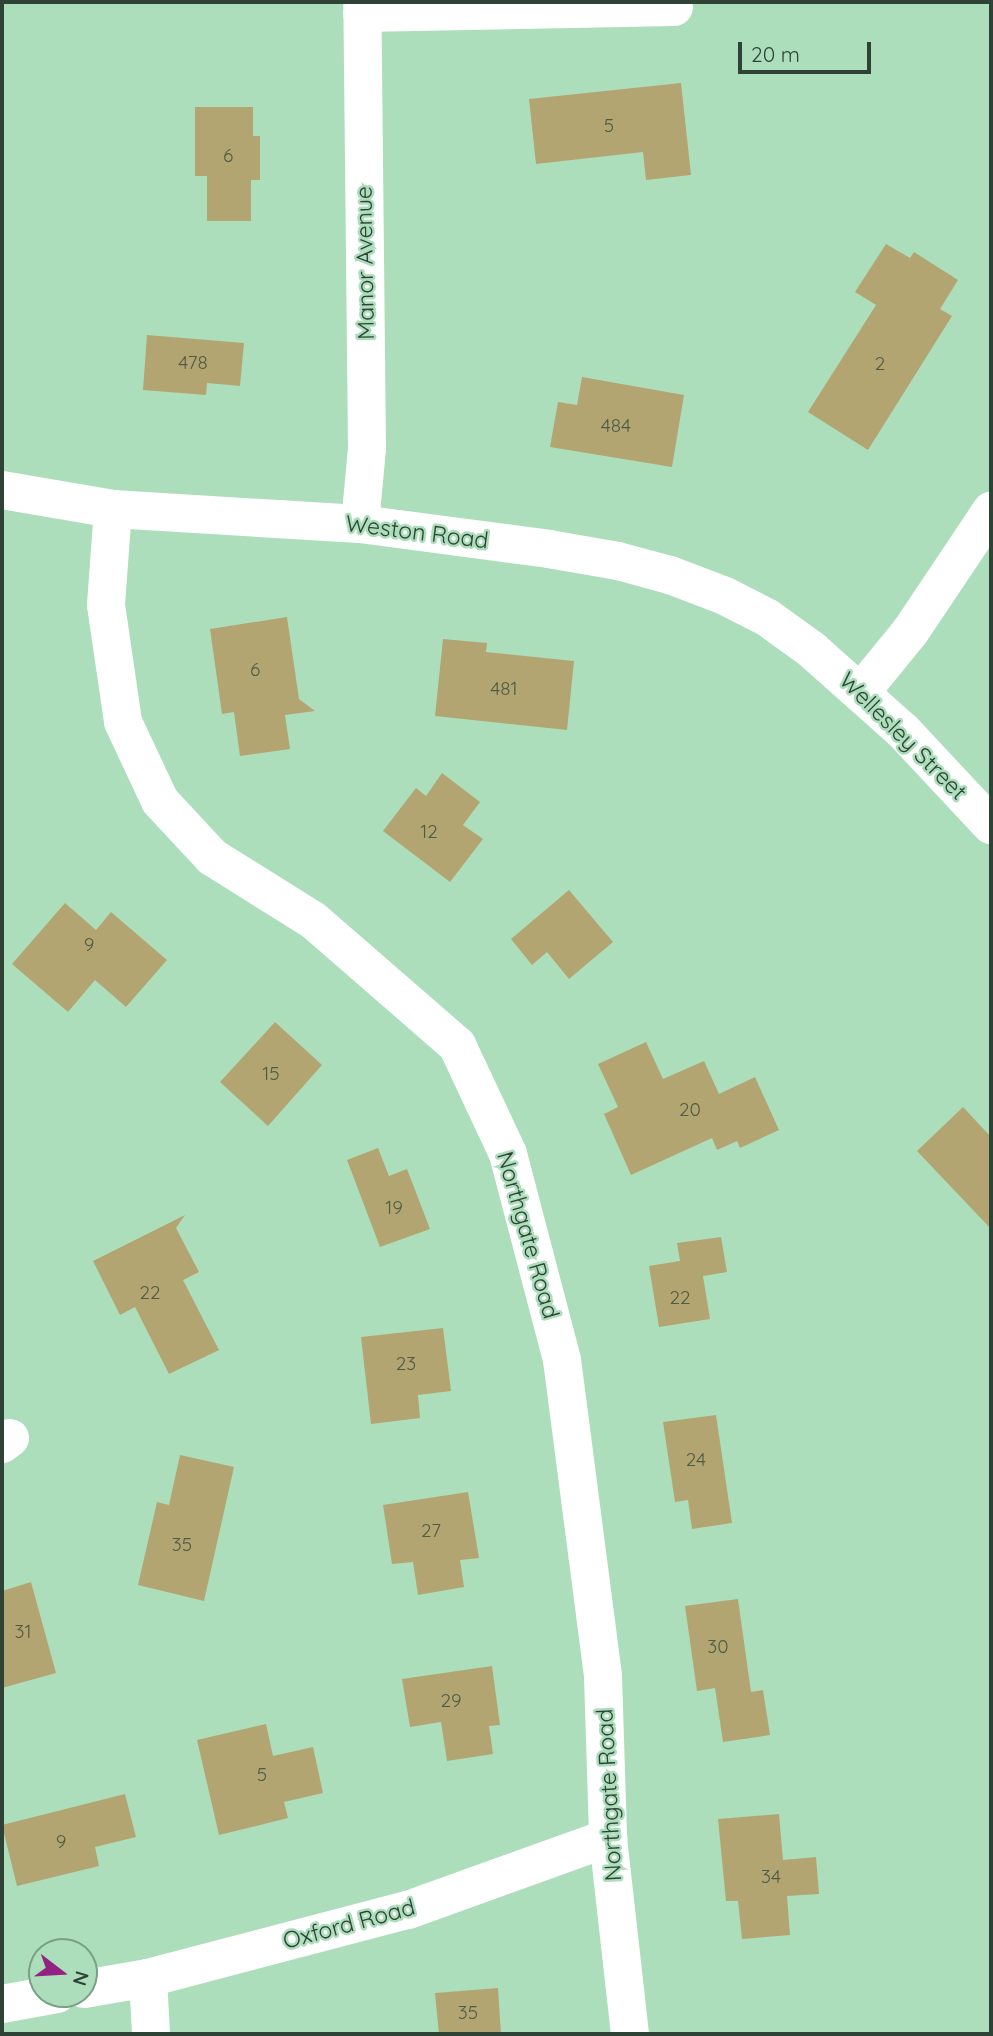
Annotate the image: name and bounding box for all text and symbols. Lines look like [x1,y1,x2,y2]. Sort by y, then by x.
scale bar [741,28,874,72]
text: 20 m [751,41,800,67]
house number: 5 [604,115,614,137]
house number: 6 [223,145,233,167]
street label: Manor Avenue [350,186,380,340]
house number: 478 [178,352,208,374]
house number: 2 [875,353,885,375]
house number: 484 [601,415,631,437]
street label: Weston Road [344,510,490,554]
house number: 6 [250,659,260,681]
street label: Wellesley Street [833,666,973,806]
house number: 481 [490,678,518,700]
house number: 12 [420,821,438,843]
house number: 9 [84,934,94,956]
house number: 15 [262,1063,280,1085]
house number: 20 [679,1099,701,1121]
street label: Northgate Road [491,1148,565,1322]
house number: 19 [385,1197,403,1219]
house number: 22 [139,1282,161,1304]
house number: 22 [669,1287,691,1309]
house number: 23 [396,1353,416,1375]
house number: 24 [686,1449,706,1471]
house number: 27 [421,1520,441,1542]
house number: 35 [172,1534,192,1556]
house number: 31 [15,1621,31,1643]
house number: 30 [707,1636,729,1658]
house number: 29 [440,1690,462,1712]
street label: Northgate Road [591,1708,627,1882]
house number: 5 [257,1764,267,1786]
house number: 9 [56,1831,66,1853]
house number: 34 [761,1866,781,1888]
street label: Oxford Road [280,1893,418,1955]
north arrow [28,1938,98,2008]
text: N [68,1968,95,1989]
house number: 35 [458,2002,478,2024]

